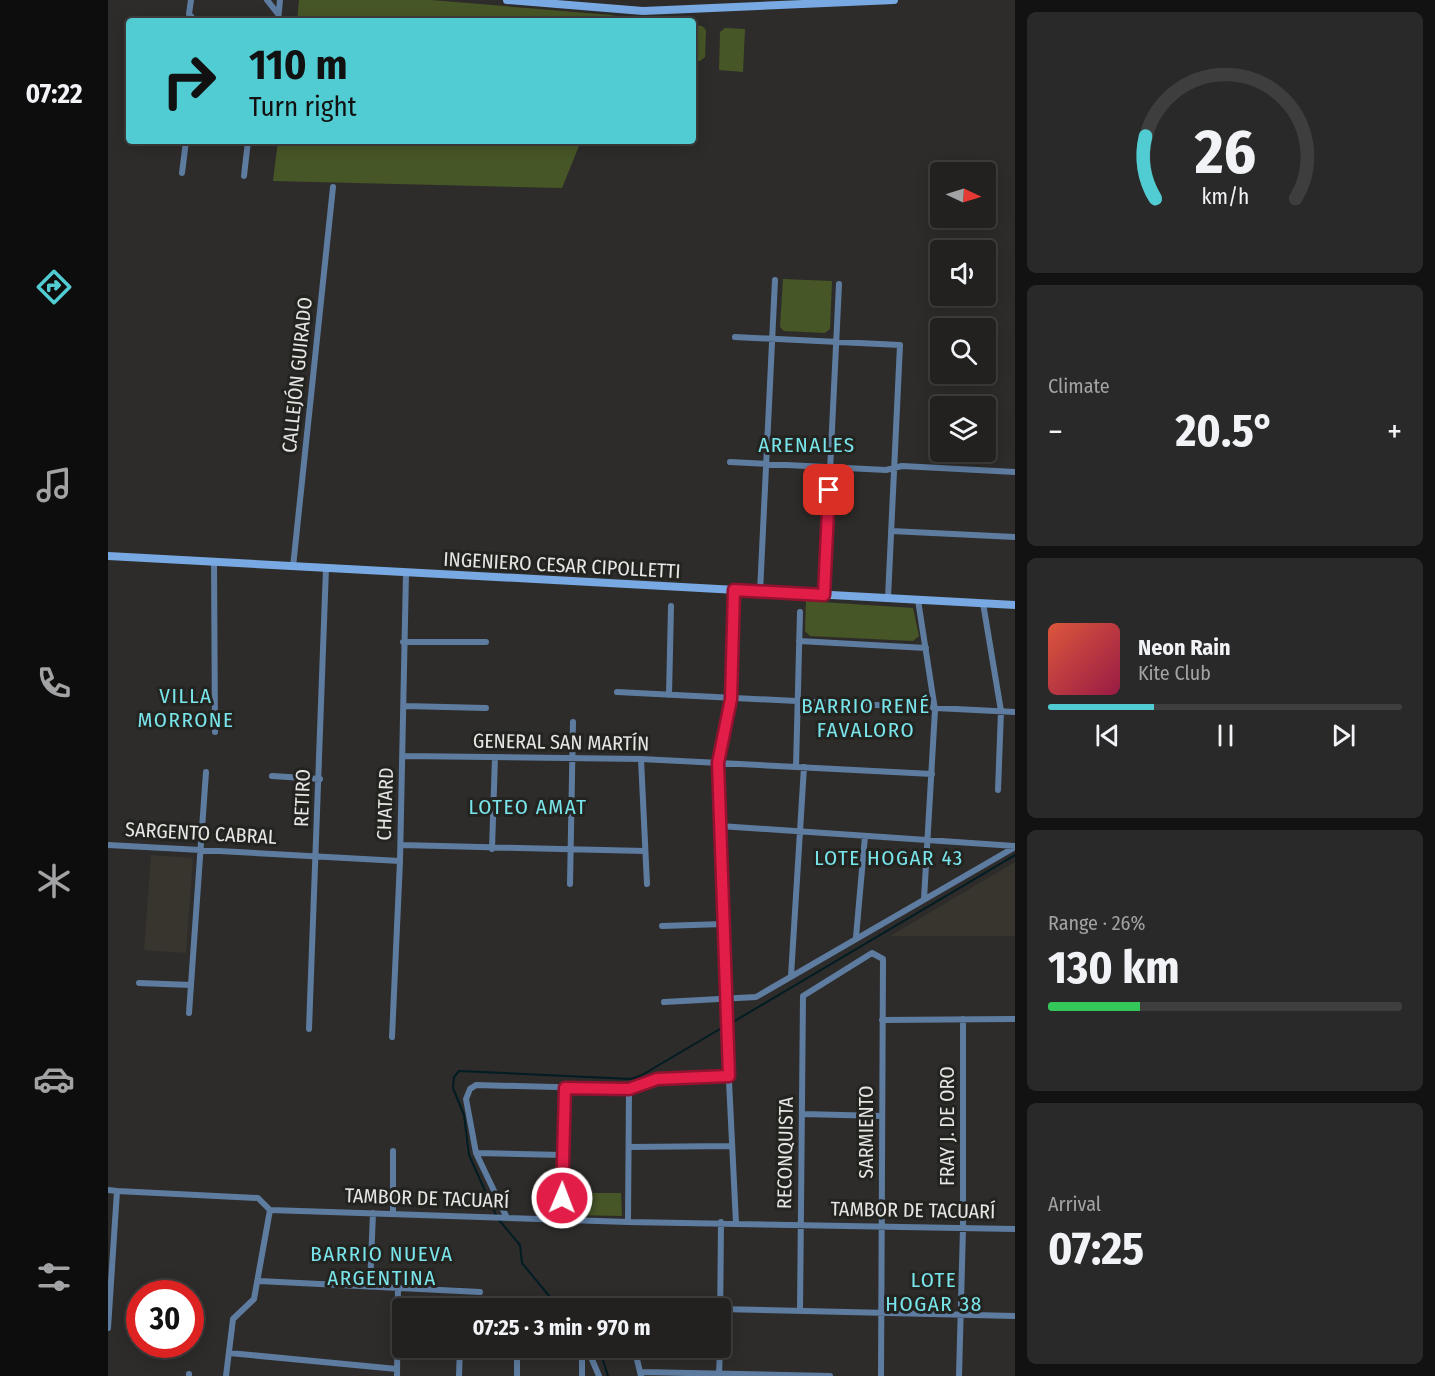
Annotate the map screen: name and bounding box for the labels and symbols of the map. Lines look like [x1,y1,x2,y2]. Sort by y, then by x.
north arrow [930,162,996,228]
street label: CALLEJÓN GUIRADO [277,296,317,454]
district label: ARENALES [758,432,856,458]
pin [803,464,854,515]
street label: INGENIERO CESAR CIPOLLETTI [443,547,681,583]
district label: VILLA MORRONE [138,683,234,733]
district label: BARRIO RENÉ FAVALORO [801,693,931,743]
street label: GENERAL SAN MARTÍN [473,728,649,756]
street label: CHATARD [372,767,398,841]
street label: RETIRO [289,769,315,827]
district label: LOTEO AMAT [469,794,587,820]
street label: SARGENTO CABRAL [125,817,278,849]
district label: LOTE HOGAR 43 [814,845,964,871]
street label: FRAY J. DE ORO [935,1066,959,1186]
street label: SARMIENTO [854,1085,878,1179]
street label: RECONQUISTA [772,1096,798,1209]
position arrow [530,1166,594,1230]
street label: TAMBOR DE TACUARÍ [344,1183,510,1213]
street label: TAMBOR DE TACUARÍ [831,1197,995,1223]
district label: BARRIO NUEVA ARGENTINA [310,1241,454,1291]
district label: LOTE HOGAR 38 [885,1267,983,1317]
speed limit sign: 30 [126,1280,204,1358]

